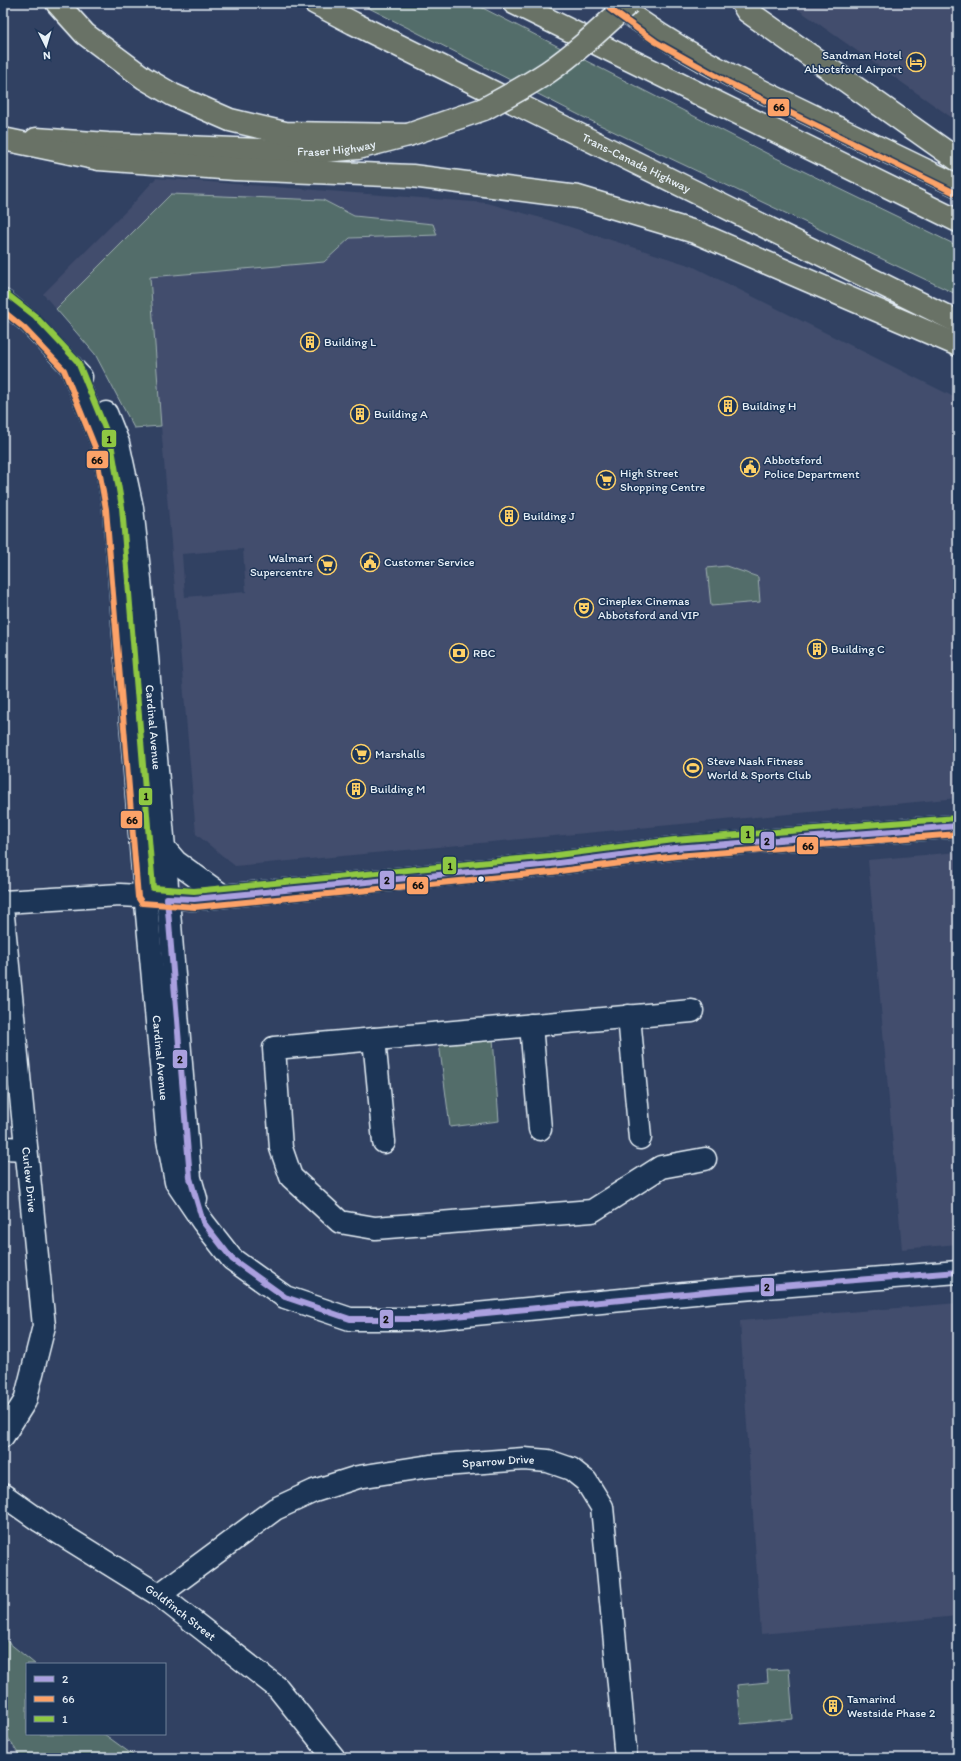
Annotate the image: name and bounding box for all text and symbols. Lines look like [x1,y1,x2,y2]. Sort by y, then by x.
north arrow [26,26,66,66]
place label: Sandman Hotel Abbotsford Airport [804,48,903,76]
text: N [43,49,51,62]
hotel icon: Sandman Hotel Abbotsford Airport [905,51,927,73]
line badge: 66 [767,98,790,117]
text: 66 [773,101,785,114]
street label: Trans-Canada Highway [580,130,693,196]
street label: Fraser Highway [297,137,378,159]
building icon: Building L [299,331,321,353]
place label: Building L [324,335,376,349]
building icon: Building H [717,395,739,417]
place label: Building H [742,399,796,413]
building icon: Building A [349,403,371,425]
place label: Building A [374,407,428,421]
line badge: 1 [101,429,117,448]
text: 1 [106,433,112,446]
line badge: 66 [86,450,109,469]
place label: Abbotsford Police Department [764,453,860,481]
text: 66 [91,454,103,467]
public building icon: Abbotsford Police Department [739,456,761,478]
place label: High Street Shopping Centre [620,466,706,494]
supermarket icon: High Street Shopping Centre [595,469,617,491]
building icon: Building J [498,505,520,527]
place label: Building J [523,509,575,523]
place label: Walmart Supercentre [250,551,313,579]
public building icon: Customer Service [359,551,381,573]
supermarket icon: Walmart Supercentre [316,554,338,576]
place label: Customer Service [384,555,475,569]
place label: Cineplex Cinemas Abbotsford and VIP [598,594,699,622]
theatre icon: Cineplex Cinemas Abbotsford and VIP [573,597,595,619]
building icon: Building C [806,638,828,660]
bank icon: RBC [448,642,470,664]
place label: Building C [831,642,885,656]
place label: RBC [473,646,496,660]
street label: Cardinal Avenue [142,684,164,771]
supermarket icon: Marshalls [350,743,372,765]
place label: Marshalls [375,747,425,761]
place label: Steve Nash Fitness World & Sports Club [707,754,811,782]
sports icon: Steve Nash Fitness World & Sports Club [682,757,704,779]
building icon: Building M [345,778,367,800]
place label: Building M [370,782,425,796]
line badge: 1 [138,787,153,806]
text: 1 [143,790,149,803]
line badge: 66 [120,810,143,829]
text: 66 [126,814,138,827]
line badge: 1 [740,825,755,844]
text: 1 [745,828,751,841]
line badge: 2 [760,831,775,850]
text: 2 [764,835,770,848]
line badge: 66 [796,836,819,855]
text: 66 [802,840,814,853]
line badge: 1 [442,856,457,875]
text: 1 [447,860,453,873]
line badge: 2 [379,870,395,890]
text: 2 [384,874,390,887]
unlabelled marker [476,874,486,884]
line badge: 66 [406,876,429,895]
text: 66 [412,879,424,892]
street label: Cardinal Avenue [149,1015,171,1101]
line badge: 2 [172,1049,188,1069]
text: 2 [177,1053,183,1066]
street label: Curlew Drive [19,1146,40,1214]
line badge: 2 [760,1277,775,1297]
text: 2 [764,1281,770,1294]
line badge: 2 [379,1309,394,1329]
text: 2 [383,1313,389,1326]
street label: Sparrow Drive [462,1452,535,1471]
street label: Goldfinch Street [143,1581,219,1644]
legend [26,1663,166,1735]
text: 2 [62,1672,69,1686]
text: 66 [62,1692,75,1706]
place label: Tamarind Westside Phase 2 [847,1692,936,1720]
building icon: Tamarind Westside Phase 2 [822,1695,844,1717]
text: 1 [62,1712,68,1726]

